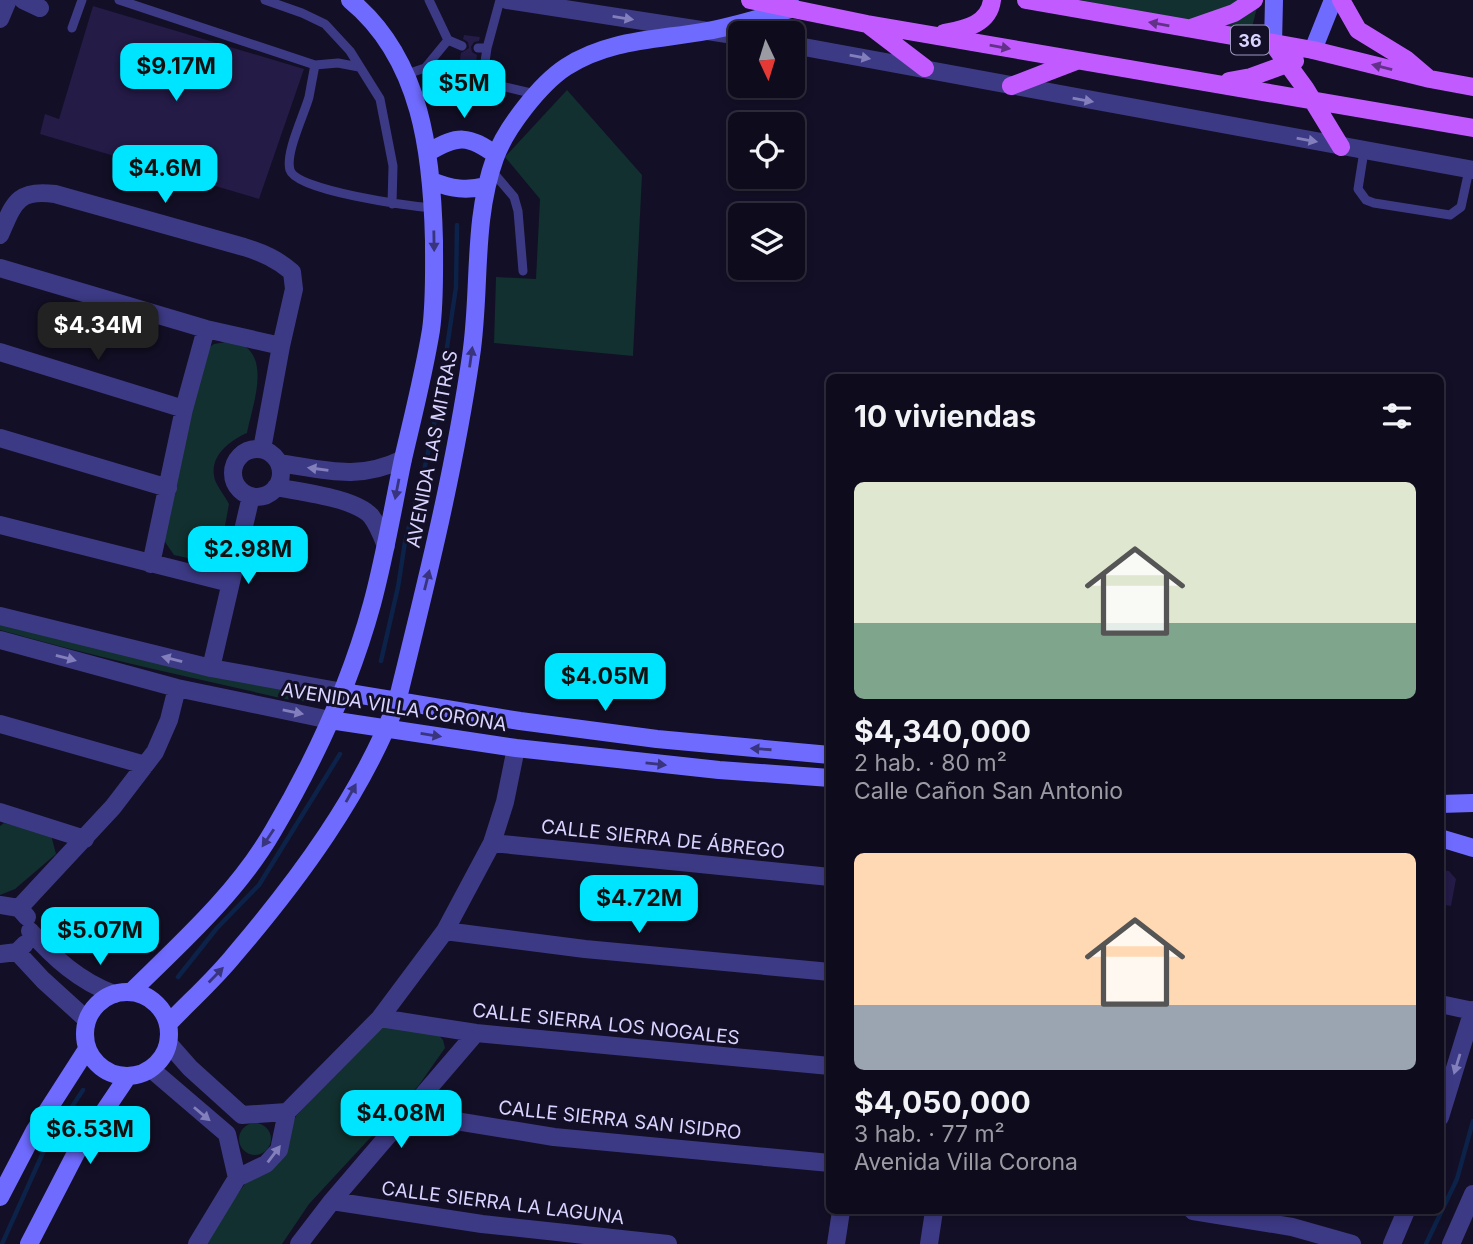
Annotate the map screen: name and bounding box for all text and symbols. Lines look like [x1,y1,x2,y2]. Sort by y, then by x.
one-way arrow [612,13,634,24]
one-way arrow [1148,18,1170,29]
north arrow [728,21,805,98]
map controls [728,21,805,280]
road number: 36 [1231,26,1269,55]
one-way arrow [989,42,1011,53]
pin: $9.17M [119,43,233,103]
text: $9.17M [136,52,216,80]
one-way arrow [849,52,871,63]
pin: $5M [430,60,498,120]
one-way arrow [1371,61,1393,72]
text: $5M [438,69,490,97]
one-way arrow [1072,94,1094,105]
button: locate [728,112,805,189]
one-way arrow [1296,135,1318,146]
pin: $4.6M [116,146,214,205]
text: $4.6M [128,154,202,182]
button: layers [728,203,805,280]
one-way arrow [428,230,440,252]
pin: $4.34M [41,302,155,362]
text: $4.34M [54,311,142,339]
one-way arrow [466,346,477,368]
street label: AVENIDA LAS MITRAS [402,348,462,550]
icon: filters [1378,397,1416,435]
text: 10 viviendas [854,398,1036,434]
one-way arrow [307,463,329,474]
one-way arrow [392,478,403,500]
pin: $2.98M [191,526,305,586]
icon: home [1072,528,1198,654]
text: $2.98M [204,535,292,563]
one-way arrow [422,569,433,591]
one-way arrow [56,653,77,663]
one-way arrow [161,653,183,664]
pin: $4.05M [548,654,662,713]
text: $4.05M [561,662,649,690]
street label: AVENIDA VILLA CORONA [280,678,508,736]
one-way arrow [282,707,304,718]
text: $4,340,000 [854,713,1031,749]
one-way arrow [420,729,442,740]
one-way arrow [750,743,772,754]
text: 2 hab. · 80 m² [854,749,1007,777]
one-way arrow [646,758,668,769]
text: Calle Cañon San Antonio [854,777,1123,805]
one-way arrow [345,783,357,802]
street label: CALLE SIERRA DE ÁBREGO [540,814,786,863]
one-way arrow [261,829,275,847]
pin: $4.72M [582,876,696,935]
text: $4.72M [596,884,682,912]
icon: home [1072,899,1198,1025]
pin: $5.07M [43,908,157,967]
text: $5.07M [57,916,143,944]
one-way arrow [207,967,223,984]
street label: CALLE SIERRA LOS NOGALES [471,999,741,1049]
one-way arrow [1451,1053,1461,1074]
text: $4,050,000 [854,1084,1031,1120]
pin: $4.08M [344,1090,458,1150]
street label: CALLE SIERRA SAN ISIDRO [497,1096,743,1144]
text: $4.08M [357,1099,445,1127]
pin: $6.53M [33,1106,147,1166]
one-way arrow [193,1106,210,1121]
text: $6.53M [46,1115,134,1143]
text: 3 hab. · 77 m² [854,1120,1005,1148]
one-way arrow [266,1145,281,1163]
text: Avenida Villa Corona [854,1148,1078,1176]
street label: CALLE SIERRA LA LAGUNA [380,1177,626,1229]

